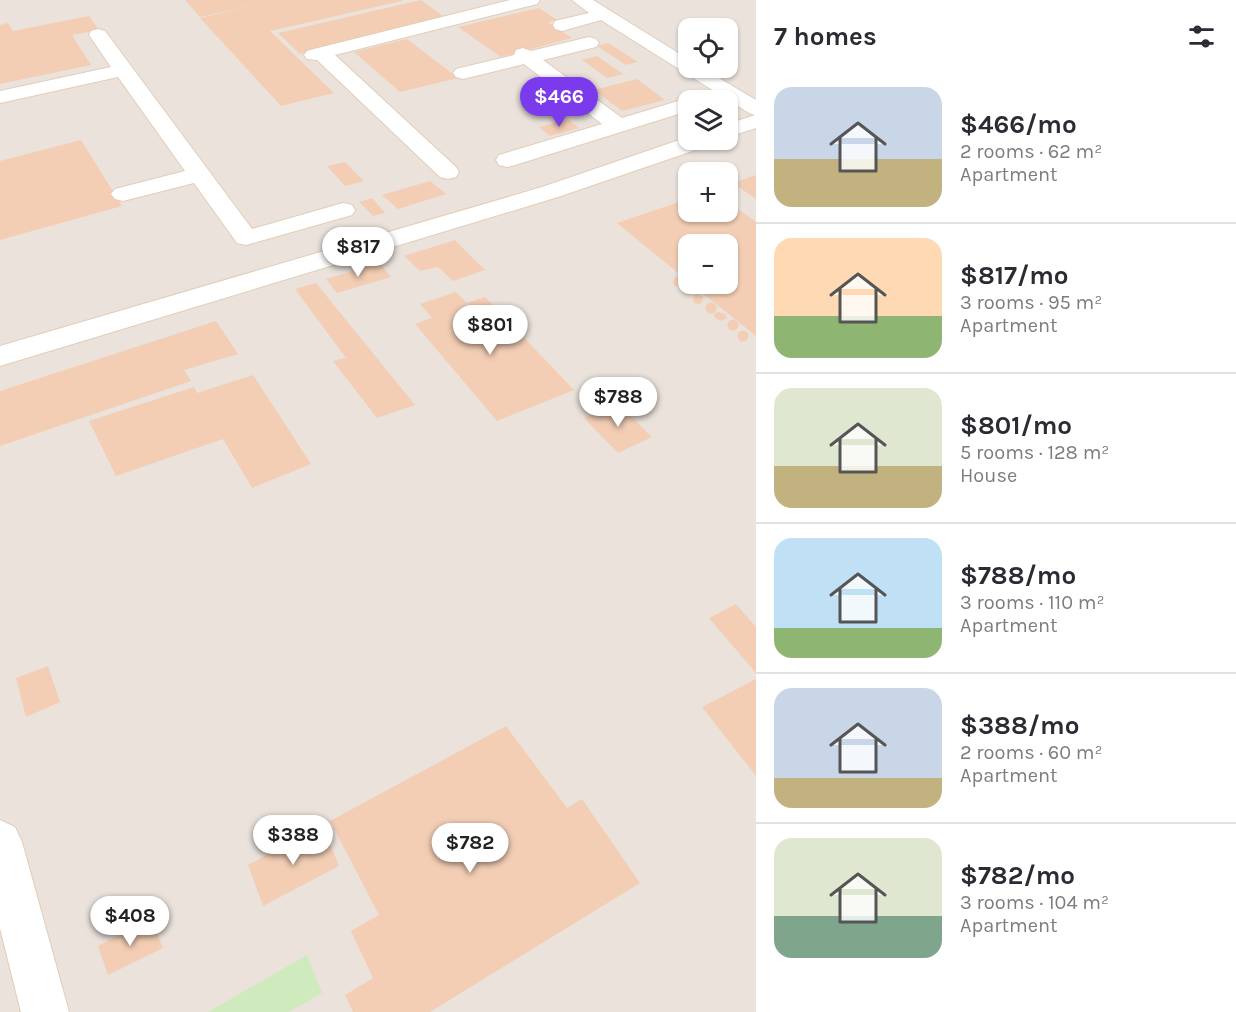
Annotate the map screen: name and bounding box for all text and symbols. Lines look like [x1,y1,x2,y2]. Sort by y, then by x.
map controls [678,18,738,294]
button: locate [678,18,738,78]
icon: filters [1185,20,1218,53]
text: 7 homes [774,21,877,52]
pin: $466 [523,77,595,128]
text: $466 [534,85,584,108]
button: layers [678,90,738,150]
text: $466/mo [960,109,1077,140]
icon: home [822,111,894,183]
text: 2 rooms · 62 m² [960,140,1102,163]
button: + [678,162,738,222]
text: Apartment [960,163,1058,186]
pin: $817 [322,227,394,278]
button: − [678,234,738,294]
text: $817 [336,235,380,258]
text: $817/mo [960,260,1069,291]
icon: home [822,262,894,334]
text: 3 rooms · 95 m² [960,291,1102,314]
pin: $801 [454,305,526,356]
text: $801 [467,313,513,336]
text: Apartment [960,314,1058,337]
pin: $788 [582,377,654,428]
text: $788 [593,385,643,408]
text: $801/mo [960,410,1072,441]
icon: home [822,412,894,484]
text: 5 rooms · 128 m² [960,441,1109,464]
text: House [960,464,1017,487]
text: $788/mo [960,560,1076,591]
icon: home [822,562,894,634]
text: 3 rooms · 110 m² [960,591,1105,614]
text: Apartment [960,614,1058,637]
text: $388/mo [960,710,1079,741]
icon: home [822,712,894,784]
text: 2 rooms · 60 m² [960,741,1103,764]
text: Apartment [960,764,1058,787]
pin: $388 [257,815,329,866]
text: $388 [267,823,319,846]
pin: $782 [434,823,506,874]
text: $782 [446,831,494,854]
text: $782/mo [960,860,1075,891]
icon: home [822,862,894,934]
text: 3 rooms · 104 m² [960,891,1109,914]
pin: $408 [94,896,166,947]
text: $408 [104,904,156,927]
text: Apartment [960,914,1058,937]

